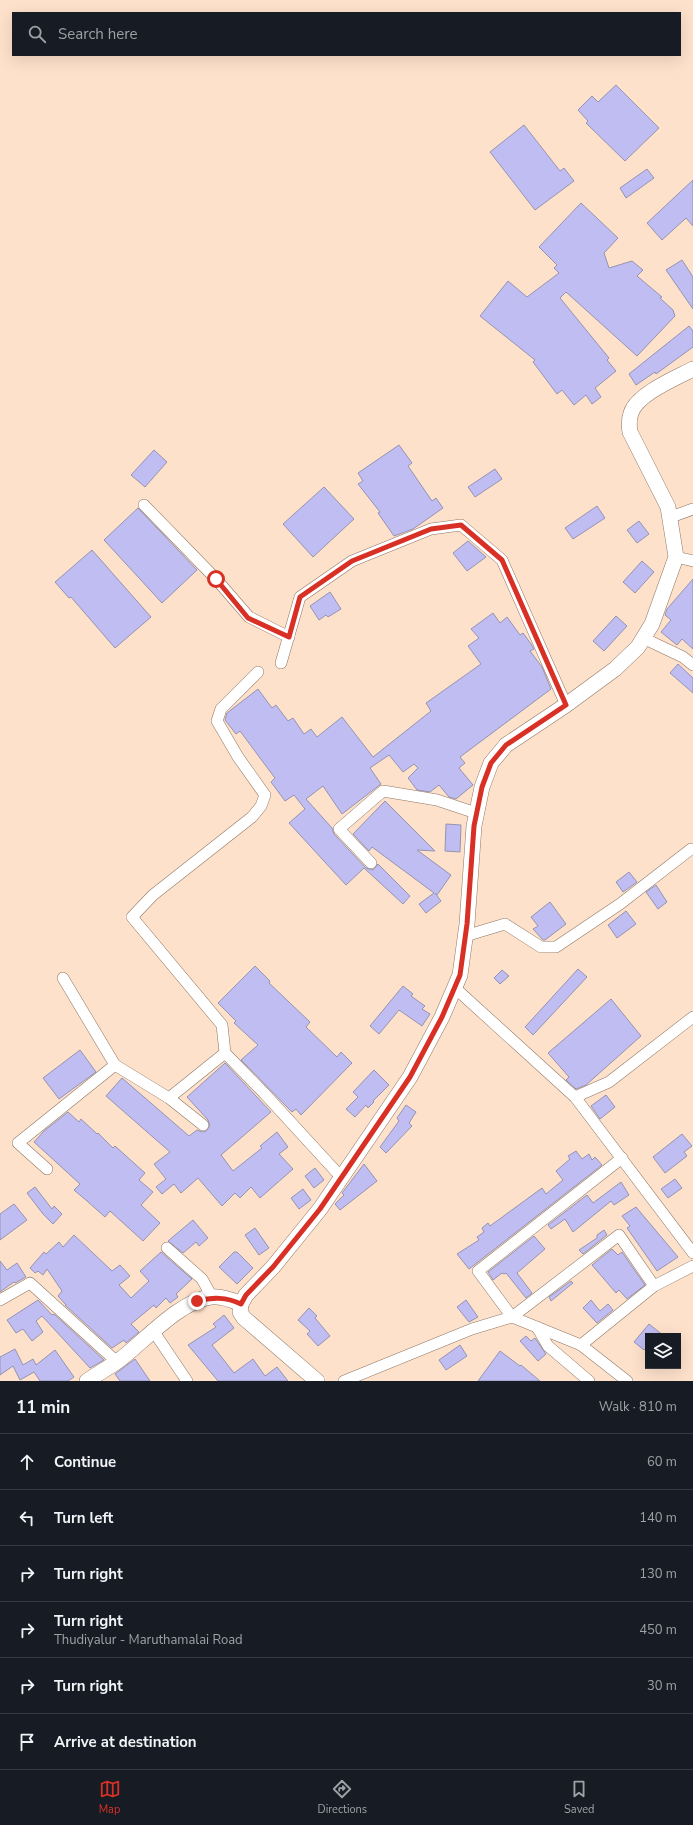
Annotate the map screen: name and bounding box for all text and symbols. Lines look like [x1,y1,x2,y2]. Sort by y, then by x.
search box [12,12,681,56]
icon: search [26,23,48,45]
text: Search here [58,24,138,44]
route start [207,570,225,588]
route end [188,1292,206,1310]
map controls [645,1333,681,1369]
button: layers [645,1333,681,1369]
text: 11 min [16,1396,70,1419]
text: Walk · 810 m [599,1398,677,1416]
icon: ahead [16,1451,38,1473]
text: Continue [54,1452,116,1472]
text: 60 m [647,1453,677,1471]
icon: left [16,1507,38,1529]
text: Turn left [54,1508,113,1528]
text: 140 m [639,1509,677,1527]
icon: right [16,1563,38,1585]
text: Turn right [54,1564,123,1584]
text: 130 m [639,1565,677,1583]
text: Turn right [54,1611,123,1631]
icon: right [16,1619,38,1641]
text: 450 m [639,1621,677,1639]
text: Thudiyalur - Maruthamalai Road [54,1631,243,1649]
icon: right [16,1675,38,1697]
text: Turn right [54,1676,123,1696]
text: 30 m [647,1677,677,1695]
icon: arrive [16,1731,38,1753]
text: Arrive at destination [54,1732,197,1752]
tab: Map [99,1778,121,1817]
tab: Directions [318,1778,367,1817]
tab: Saved [564,1778,594,1817]

